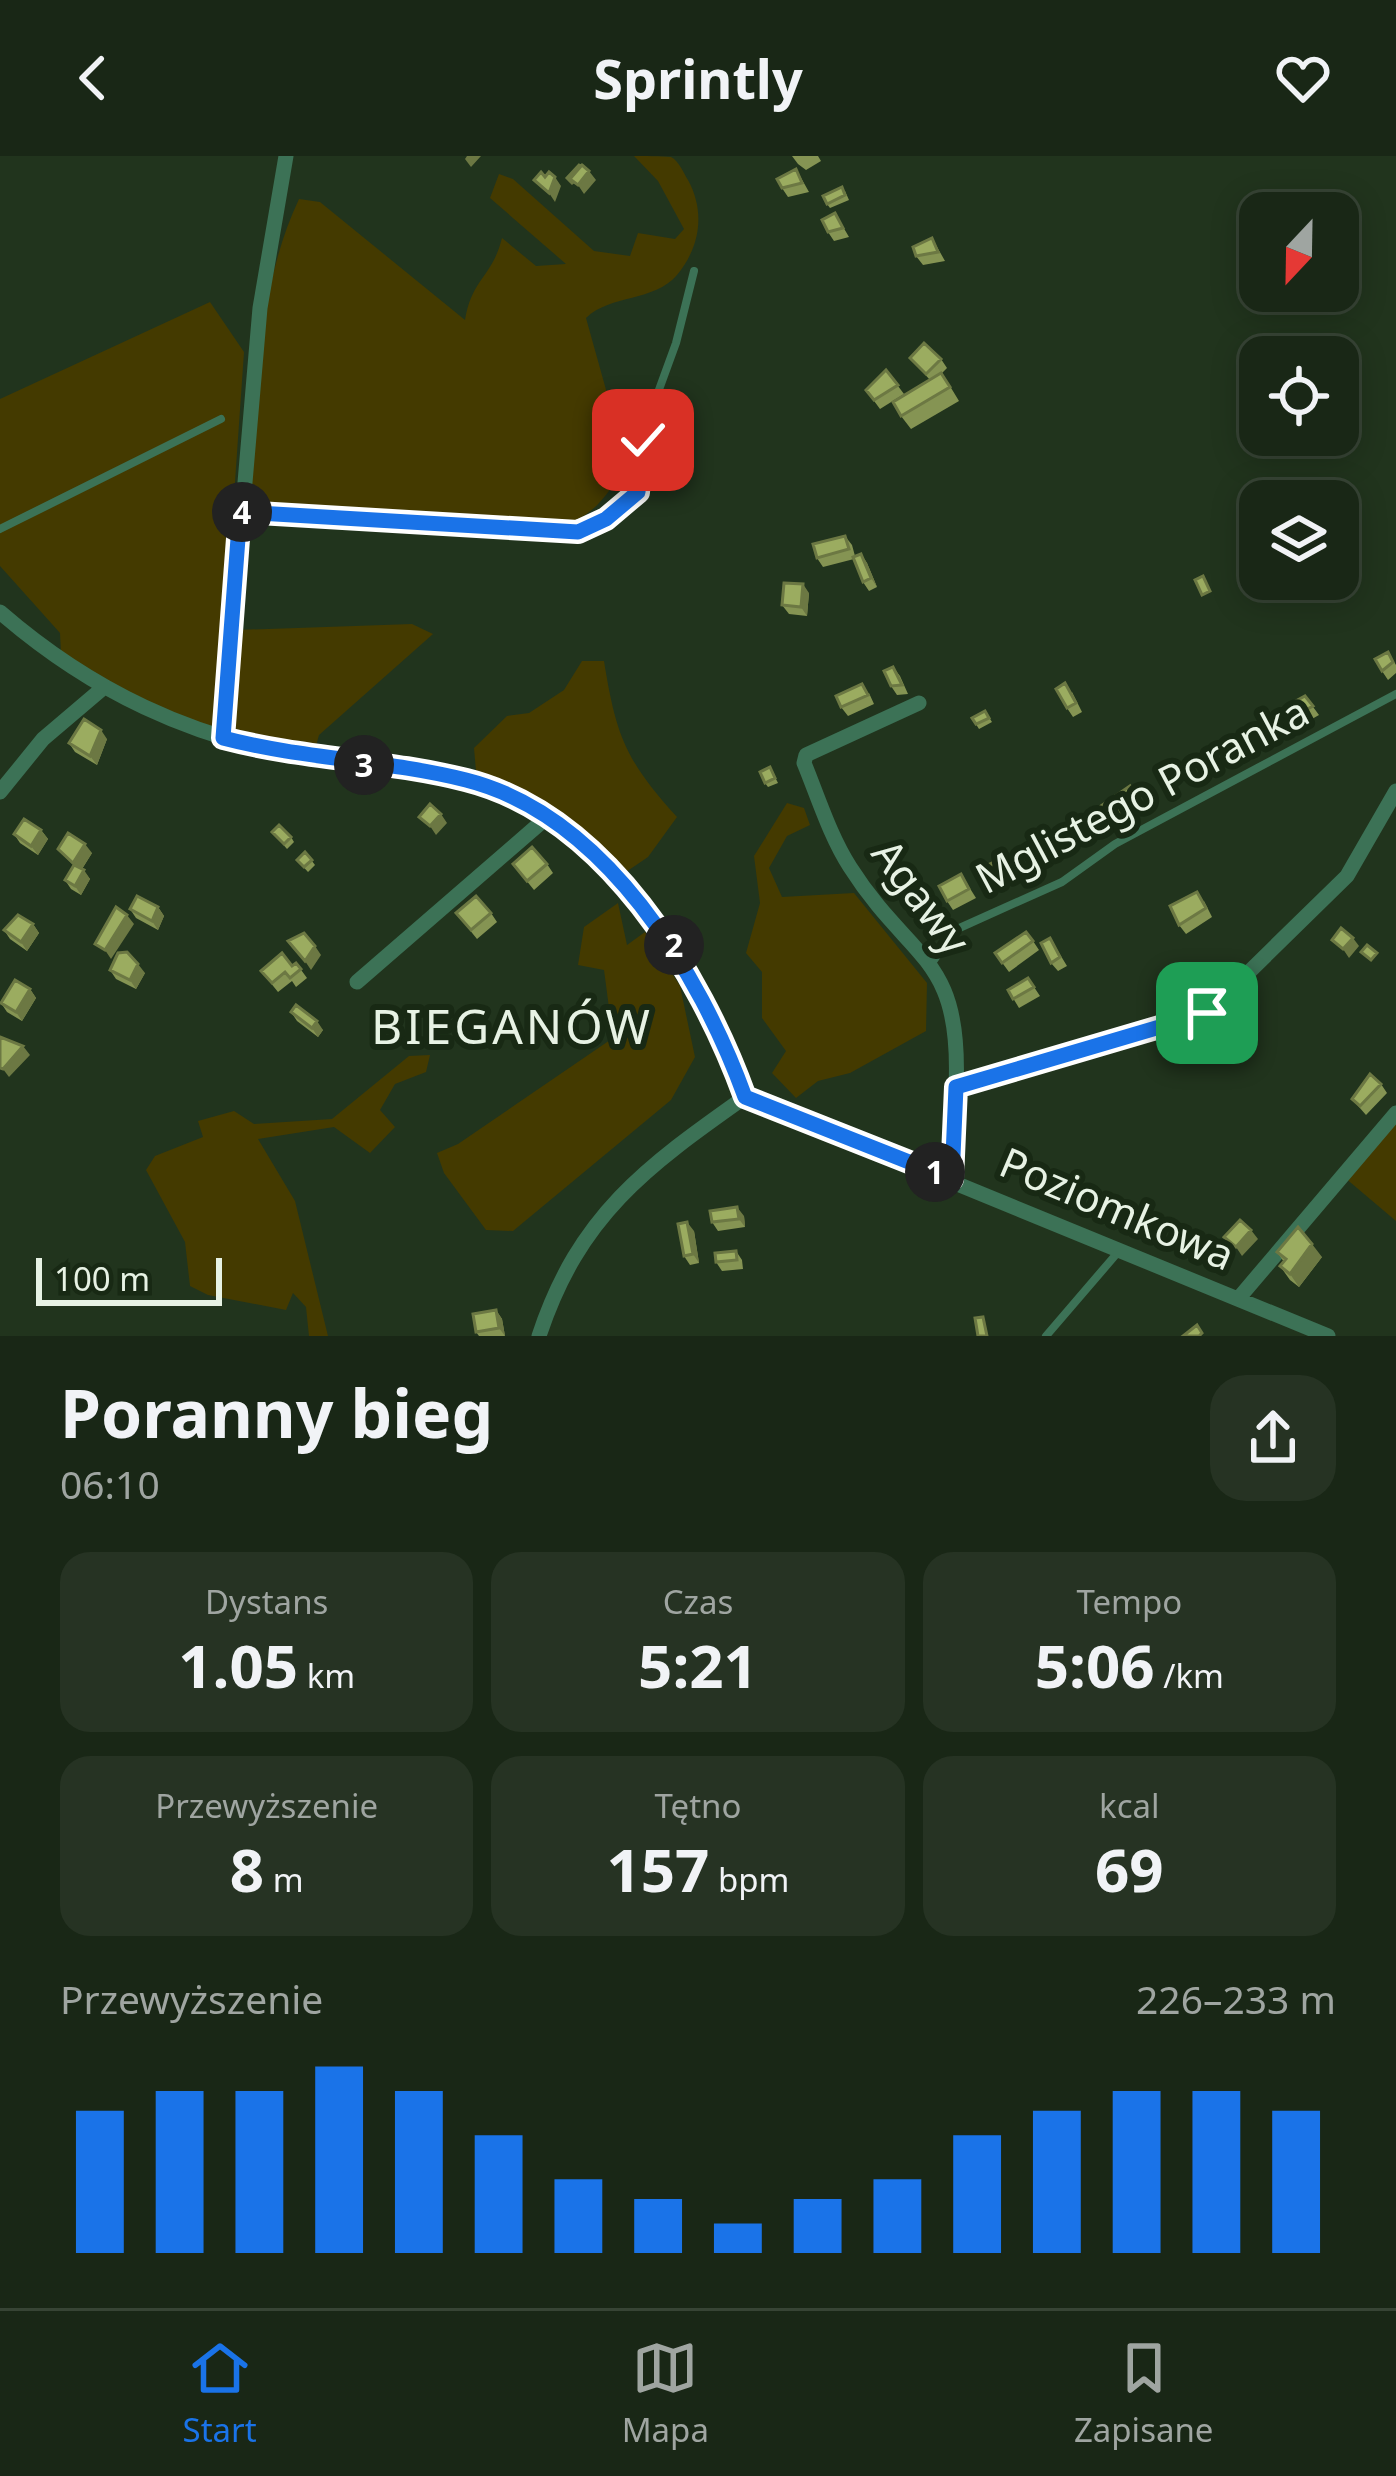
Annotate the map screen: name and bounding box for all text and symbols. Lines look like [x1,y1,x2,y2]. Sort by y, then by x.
text: Sprintly [593,41,803,115]
icon: back [60,45,126,111]
icon: heart [1270,45,1336,111]
north arrow [1239,192,1359,312]
map controls [1239,192,1359,600]
button: locate [1239,336,1359,456]
pin [592,389,694,491]
icon: check [610,407,676,473]
button: layers [1239,480,1359,600]
pin: 4 [212,482,272,542]
text: 4 [233,489,251,534]
street label: Mglistego Poranka [965,682,1318,906]
pin: 3 [334,735,394,795]
text: 3 [355,742,373,787]
street label: Agawy [860,827,985,966]
pin: 2 [644,915,704,975]
text: 2 [665,922,683,967]
pin [1156,962,1258,1064]
icon: arrive [1174,980,1240,1046]
district label: BIEGANÓW [371,993,653,1058]
street label: Poziomkowa [992,1133,1243,1283]
pin: 1 [905,1142,965,1202]
text: 1 [926,1149,944,1194]
scale bar [36,1252,222,1305]
text: 100 m [54,1256,150,1301]
text: Poranny bieg [60,1367,493,1457]
button: share [1210,1375,1336,1501]
text: 06:10 [60,1457,160,1510]
text: Dystans [205,1579,328,1624]
text: Czas [663,1579,733,1624]
text: Tempo [1076,1579,1182,1624]
text: 1.05 [178,1624,298,1706]
text: 5:21 [638,1624,758,1706]
text: 5:06 [1035,1624,1155,1706]
text: km [298,1653,355,1698]
text: /km [1155,1653,1224,1698]
text: Przewyższenie [155,1783,378,1828]
text: Tętno [655,1783,741,1828]
text: kcal [1099,1783,1160,1828]
text: 8 [230,1828,264,1910]
text: 157 [606,1828,709,1910]
text: 69 [1095,1828,1164,1910]
text: m [264,1857,304,1902]
text: bpm [709,1857,789,1902]
text: Przewyższenie [60,1972,323,2025]
text: 226–233 m [1136,1972,1336,2025]
tab: Start [183,2335,257,2452]
tab: Mapa [622,2335,709,2452]
tab: Zapisane [1074,2335,1213,2452]

